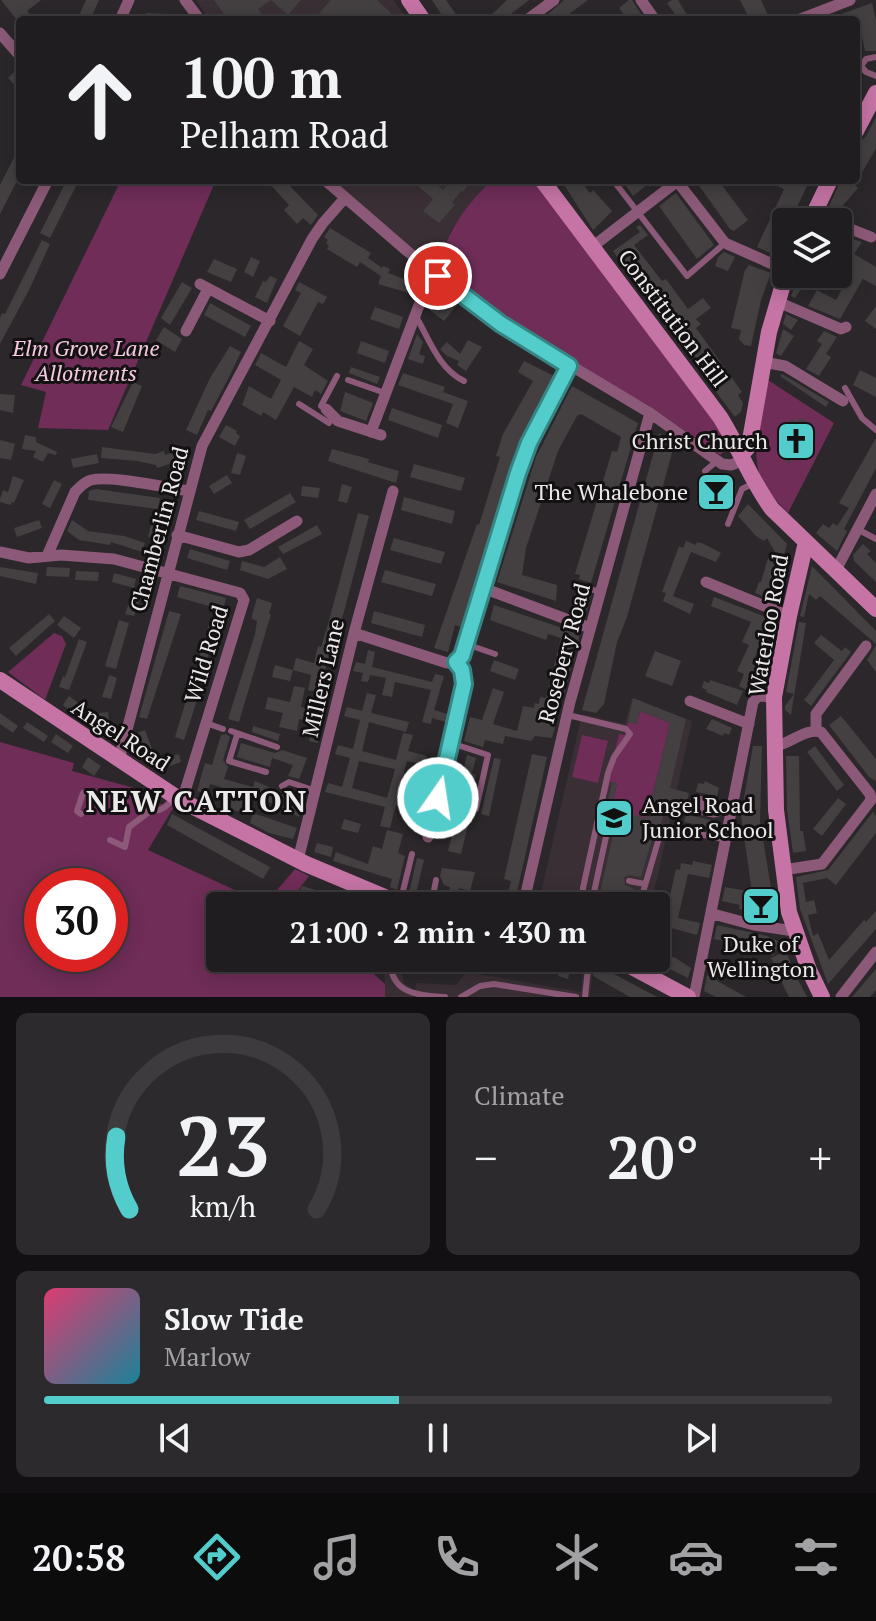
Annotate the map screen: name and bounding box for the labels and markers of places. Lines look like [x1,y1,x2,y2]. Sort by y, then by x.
pin [404,242,472,310]
church icon: Christ Church [775,420,817,462]
place label: Christ Church [631,426,768,455]
bar icon: The Whalebone [695,471,737,513]
place label: The Whalebone [535,477,688,506]
place label: Angel Road Junior School [642,790,774,844]
school or university icon: Angel Road Junior School [593,797,635,839]
bar icon: Duke of Wellington [740,885,782,927]
place label: Duke of Wellington [707,929,815,983]

